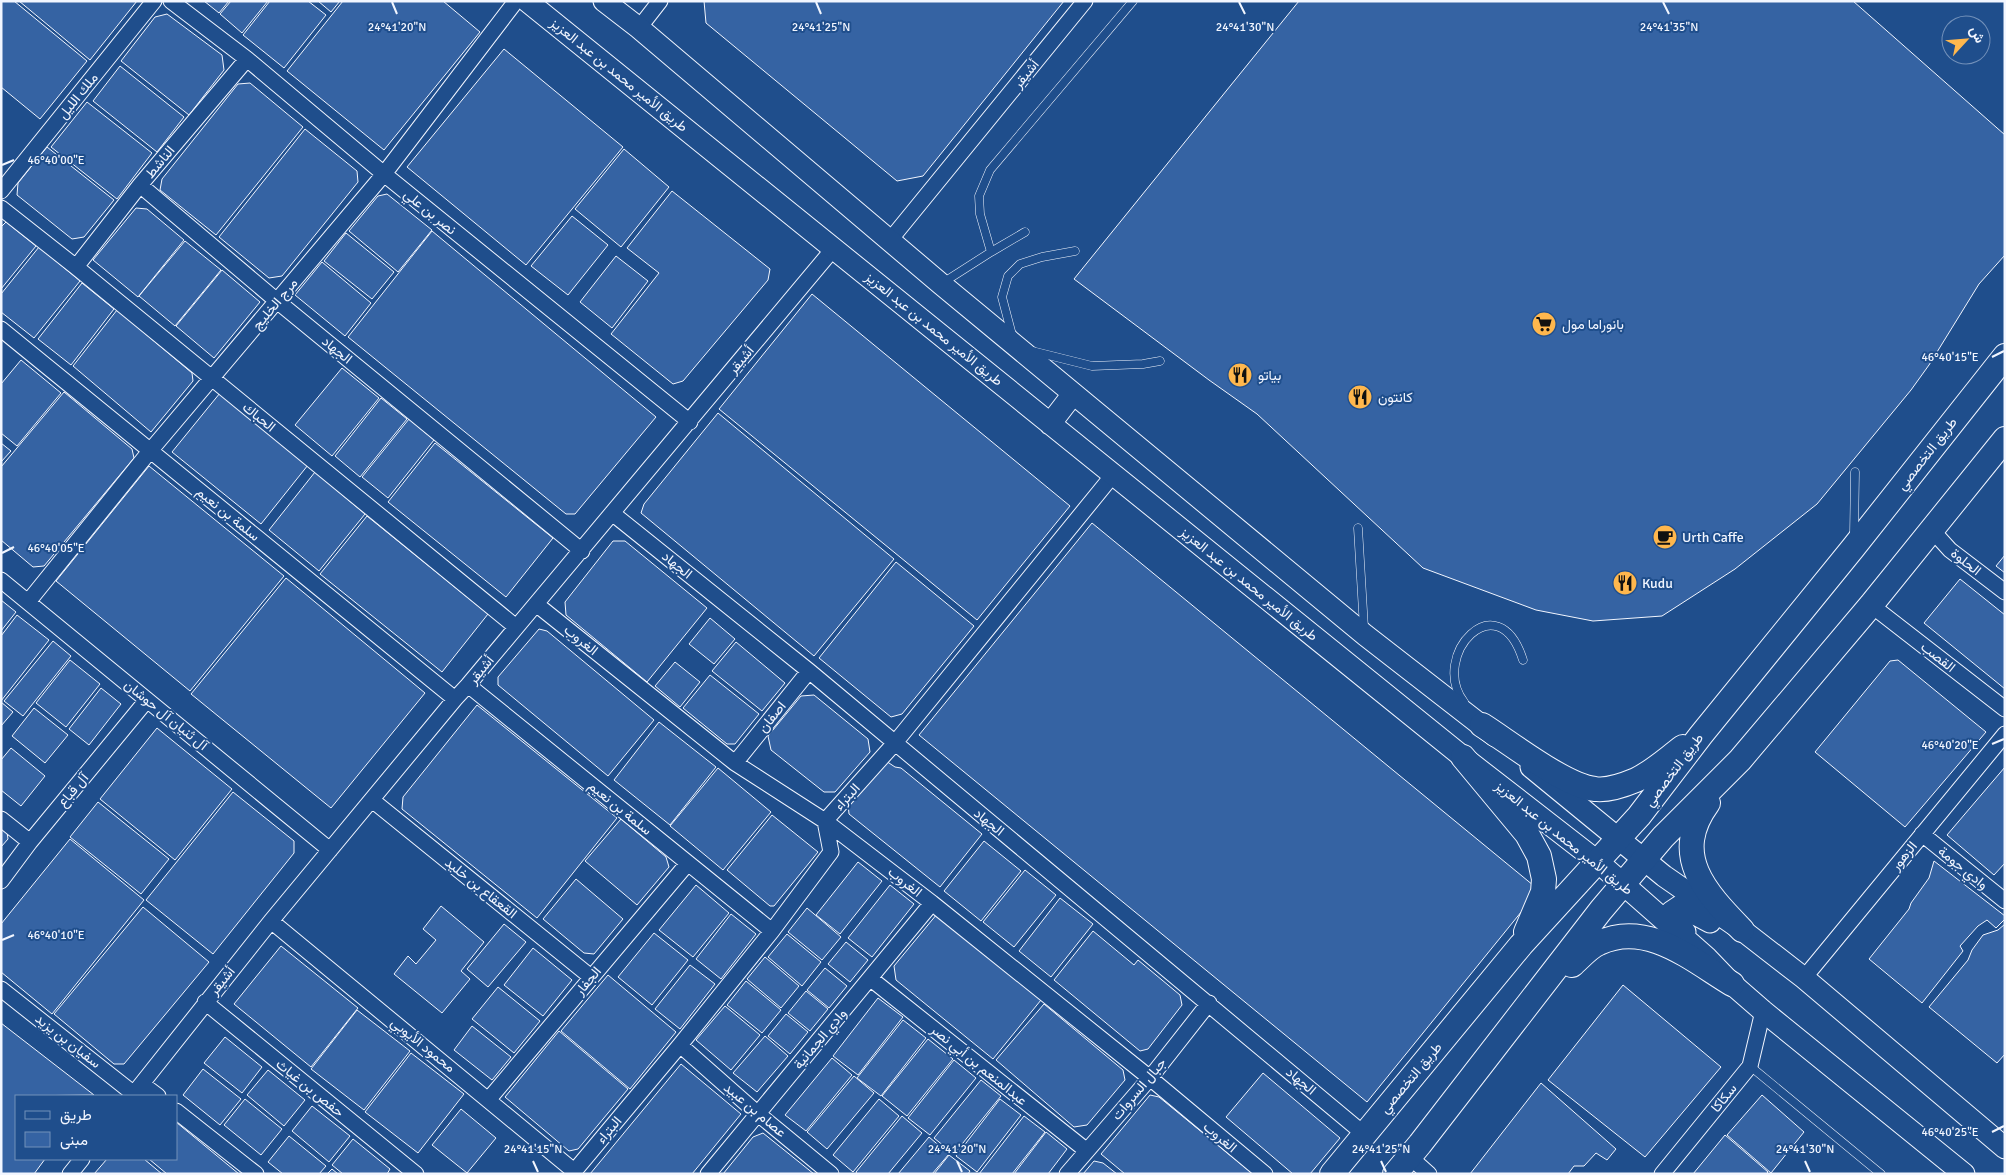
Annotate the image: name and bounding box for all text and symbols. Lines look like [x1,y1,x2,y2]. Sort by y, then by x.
street label: طريق الأمير محمد بن عبد العزيز [546,14,691,136]
north arrow [1941,15,1991,65]
text: 24°41'20"N [368,20,426,35]
text: 24°41'25"N [792,20,850,35]
text: 24°41'30"N [1216,20,1274,35]
text: 24°41'35"N [1640,20,1698,35]
text: ش [1966,23,1989,46]
street label: أشيقر [1009,56,1043,92]
street label: ملك الليل [54,70,102,122]
street label: الناشط [141,142,179,182]
text: 46°40'00"E [27,153,85,168]
street label: نصر بن علي [398,186,460,241]
street label: طريق الأمير محمد بن عبد العزيز [861,268,1006,390]
street label: مرج الخليج [249,275,303,335]
supermarket icon: بانوراما مول [1531,311,1557,337]
place label: بانوراما مول [1562,316,1624,334]
street label: الجهاد [318,333,356,367]
street label: أشيقر [724,342,758,378]
text: 46°40'15"E [1921,350,1979,365]
restaurant icon: بياتو [1227,362,1253,388]
place label: بياتو [1258,367,1281,384]
restaurant icon: كانتون [1347,384,1373,410]
place label: كانتون [1378,389,1413,406]
street label: الحباك [239,399,279,435]
street label: طريق التخصصي [1893,414,1963,496]
street label: سلمة بن نعيم [193,483,263,545]
street label: طريق الأمير محمد بن عبد العزيز [1176,523,1321,645]
cafe icon: Urth Caffe [1652,524,1678,550]
place label: Urth Caffe [1682,529,1744,546]
text: 46°40'05"E [27,541,85,556]
street label: الحلوة [1947,545,1985,579]
street label: الجهاد [658,548,696,582]
restaurant icon: Kudu [1612,570,1638,596]
place label: Kudu [1642,575,1673,592]
street label: الغروب [561,621,601,659]
street label: القصب [1917,638,1959,676]
street label: أشيقر [464,652,498,688]
street label: آل ثنيان آل حوشان [120,676,213,756]
street label: اصفان [754,698,790,736]
street label: طريق التخصصي [1641,730,1710,812]
text: 46°40'20"E [1921,738,1979,753]
street label: آل قباع [54,768,95,812]
street label: سلمة بن نعيم [585,777,655,839]
street label: طريق الأمير محمد بن عبد العزيز [1491,777,1636,899]
street label: البتراء [830,780,864,814]
street label: الجهاد [970,805,1008,839]
street label: الزهور [1887,838,1921,875]
street label: وادي جومة [1933,843,1991,896]
street label: القعقاع بن خليد [440,854,520,924]
street label: الغروب [884,863,926,901]
text: 46°40'10"E [27,928,85,943]
street label: أشيقر [205,963,239,999]
street label: الجفار [570,963,605,1000]
street label: وادي الجمانية [790,1005,853,1075]
street label: سفيان بن يزيد [32,1010,104,1072]
street label: محمود الأيوبي [385,1014,459,1079]
street label: عبدالمنعم بن أبي نصر [925,1020,1031,1111]
street label: طريق التخصصي [1376,1039,1448,1119]
street label: جبال السروات [1108,1054,1171,1124]
street label: حفص بن غياث [272,1055,348,1121]
street label: الجهاد [1282,1064,1320,1098]
street label: عصام بن عبيد [720,1079,790,1141]
street label: سكاكا [1707,1080,1741,1116]
legend [15,1095,178,1160]
text: طريق [60,1106,92,1125]
street label: البتراء [593,1113,625,1147]
street label: الغروب [1200,1118,1240,1156]
text: 46°40'25"E [1921,1125,1979,1140]
text: مبنى [60,1131,88,1150]
text: 24°41'15"N [504,1142,562,1157]
text: 24°41'20"N [928,1142,986,1157]
text: 24°41'25"N [1352,1142,1410,1157]
text: 24°41'30"N [1776,1142,1834,1157]

